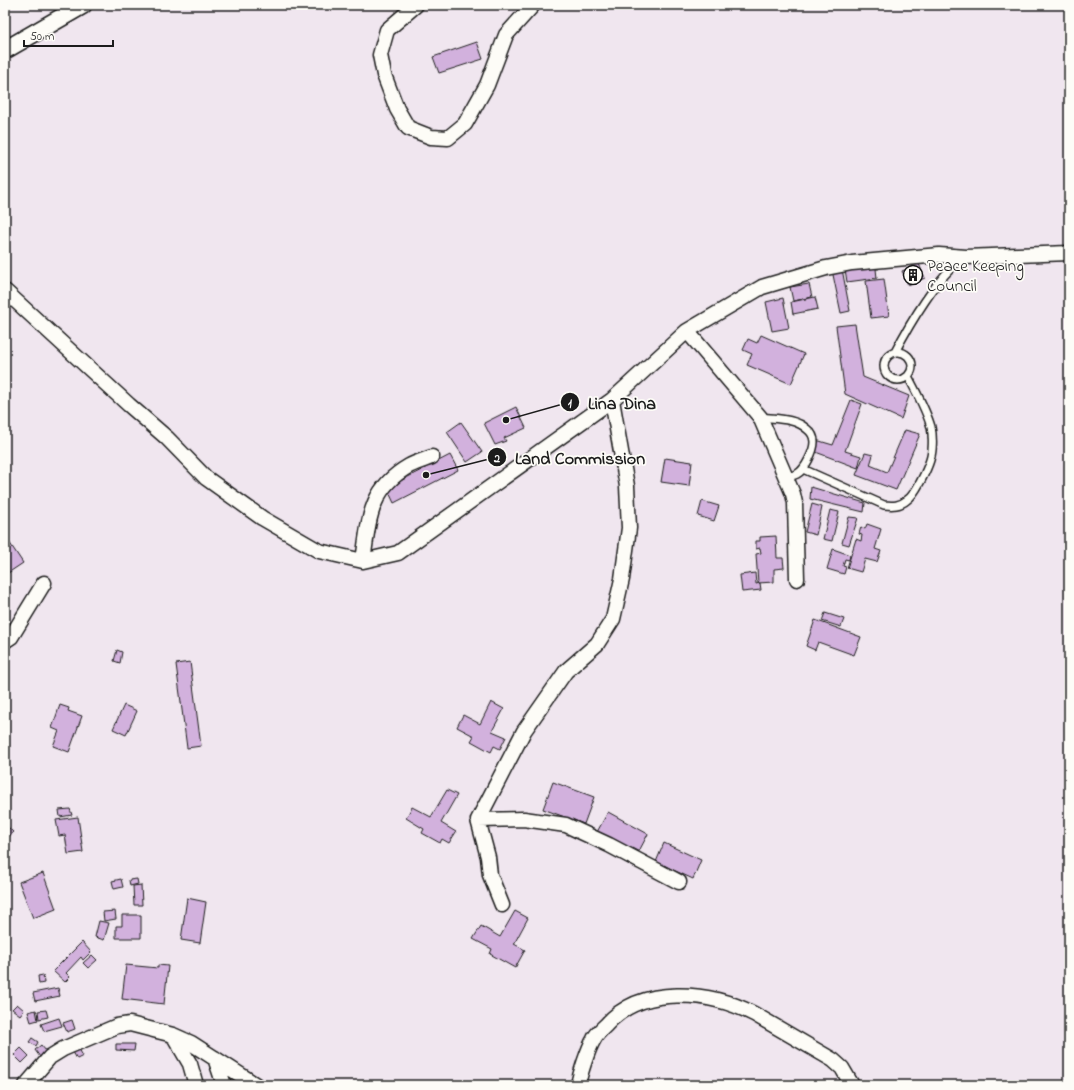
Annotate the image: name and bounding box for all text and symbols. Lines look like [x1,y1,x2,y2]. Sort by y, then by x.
scale bar [24,22,113,48]
text: 50 m [30,28,54,46]
place label: Peace Keeping Council [927,254,1024,299]
building icon: Peace Keeping Council [902,264,924,286]
callout: Lina Dina [560,387,664,417]
text: Lina Dina [588,392,656,418]
text: 1 [568,395,572,413]
callout: Land Commission [487,442,654,472]
text: Land Commission [515,447,645,473]
text: 2 [493,450,500,468]

